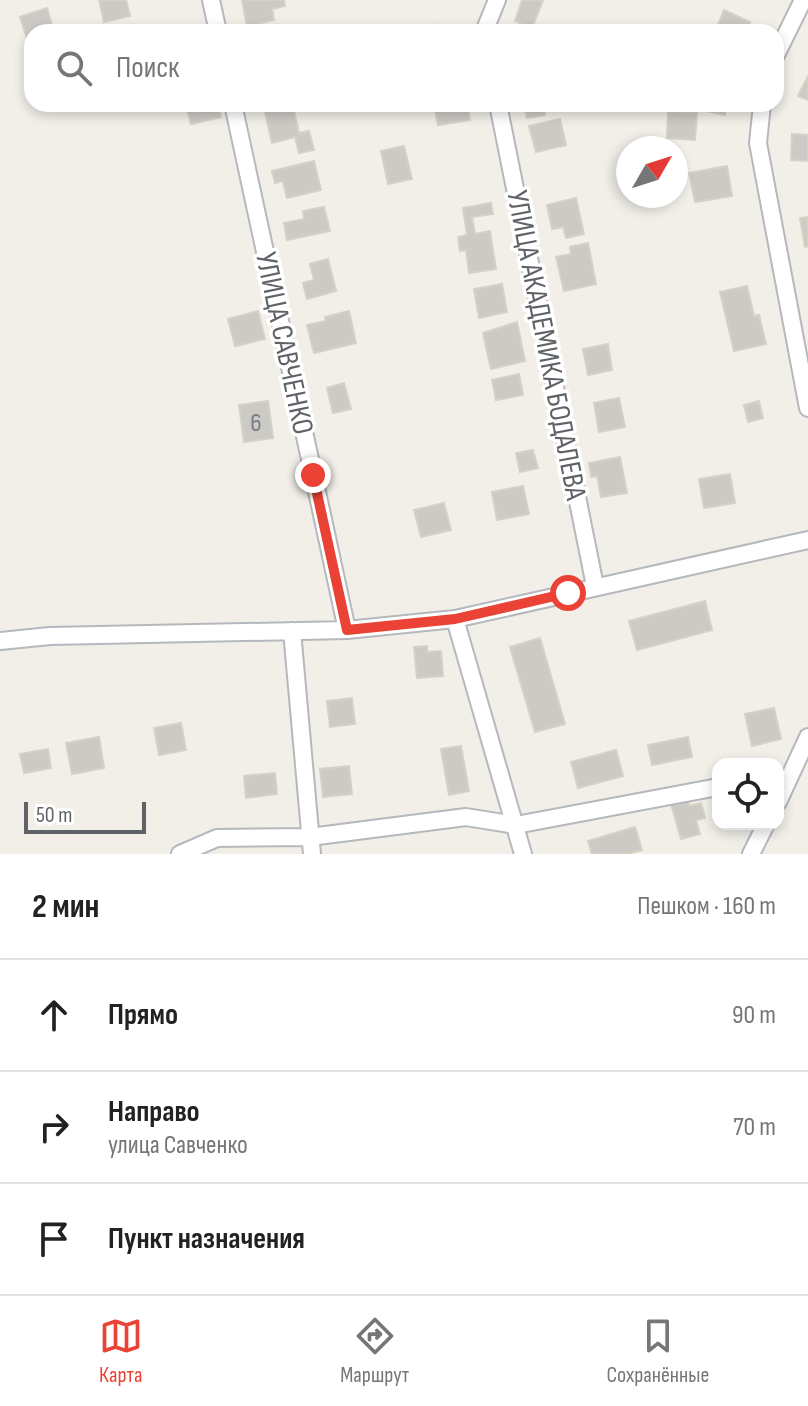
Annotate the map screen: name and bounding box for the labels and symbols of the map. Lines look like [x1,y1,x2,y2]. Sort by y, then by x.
north arrow [616,136,688,208]
street label: УЛИЦА АКАДЕМИКА БОДАЛЕВА [498,187,594,503]
street label: УЛИЦА САВЧЕНКО [247,249,321,438]
house number: 6 [250,408,262,439]
route end [295,457,331,493]
route start [550,575,586,611]
scale bar [24,798,146,834]

